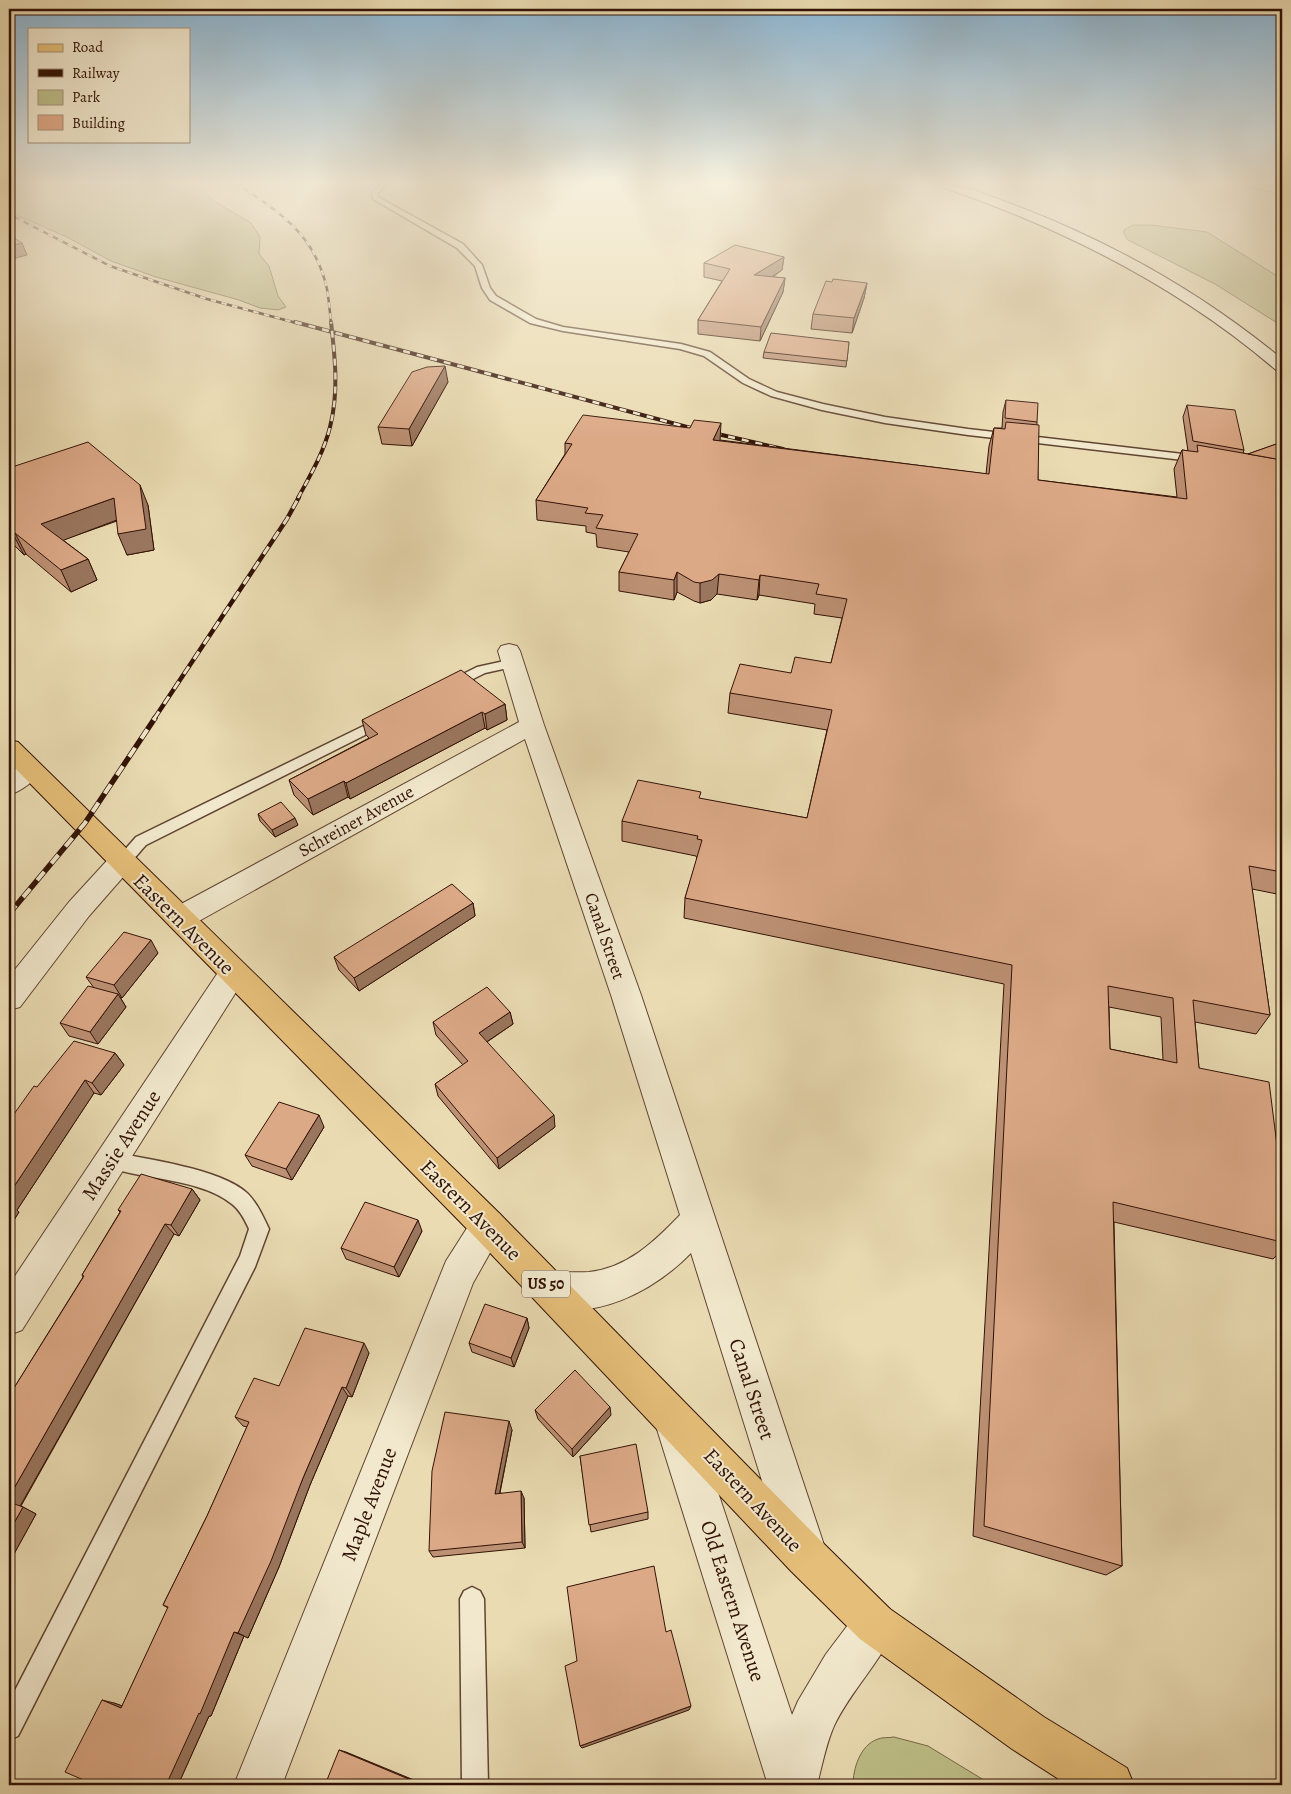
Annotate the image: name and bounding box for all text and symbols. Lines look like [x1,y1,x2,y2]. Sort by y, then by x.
legend [28,28,190,142]
text: Road [72,37,104,57]
text: Railway [72,63,120,83]
text: Park [72,87,101,107]
text: Building [72,113,125,133]
street label: Schreiner Avenue [294,779,418,863]
street label: Eastern Avenue [127,867,241,981]
street label: Canal Street [579,889,631,983]
street label: Massie Avenue [75,1084,167,1206]
street label: Eastern Avenue [414,1153,528,1267]
road number: US 50 [522,1270,570,1298]
street label: Canal Street [722,1335,782,1443]
street label: Eastern Avenue [697,1442,809,1558]
street label: Maple Avenue [334,1443,404,1565]
street label: Old Eastern Avenue [694,1517,772,1685]

